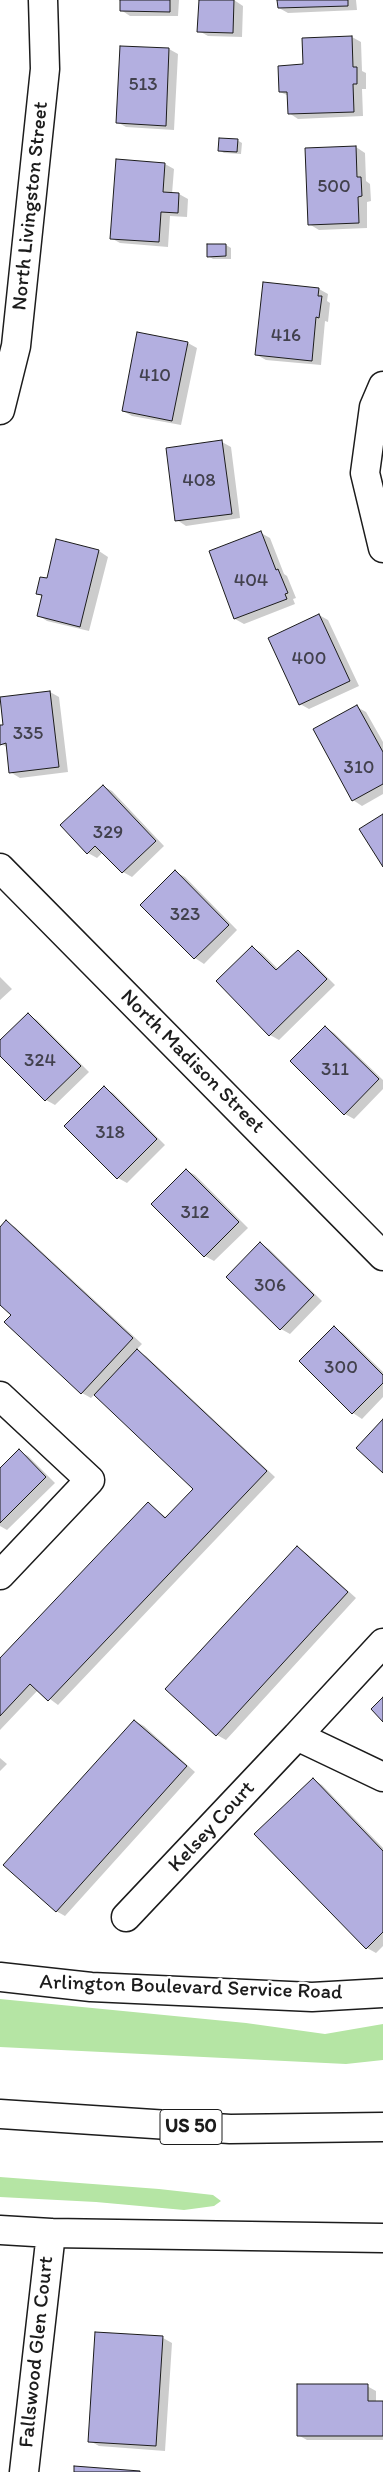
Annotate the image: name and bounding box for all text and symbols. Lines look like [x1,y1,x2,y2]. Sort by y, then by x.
house number: 513 [128,74,158,96]
street label: North Livingston Street [7,100,55,312]
house number: 500 [317,176,351,198]
house number: 416 [271,325,301,347]
house number: 410 [139,365,171,387]
house number: 408 [182,470,216,492]
house number: 404 [234,570,268,592]
house number: 400 [292,648,326,670]
house number: 335 [13,723,43,745]
house number: 310 [344,757,374,779]
house number: 329 [93,822,123,844]
house number: 323 [170,904,200,926]
street label: North Madison Street [115,985,269,1139]
house number: 324 [24,1050,56,1072]
house number: 311 [321,1059,349,1081]
house number: 318 [95,1122,125,1144]
house number: 312 [180,1202,210,1224]
house number: 306 [254,1275,286,1297]
house number: 300 [324,1357,358,1379]
street label: Kelsey Court [164,1776,260,1878]
street label: Arlington Boulevard Service Road [39,1970,343,2006]
road number: US 50 [160,2110,222,2144]
street label: Fallswood Glen Court [14,2255,60,2449]

